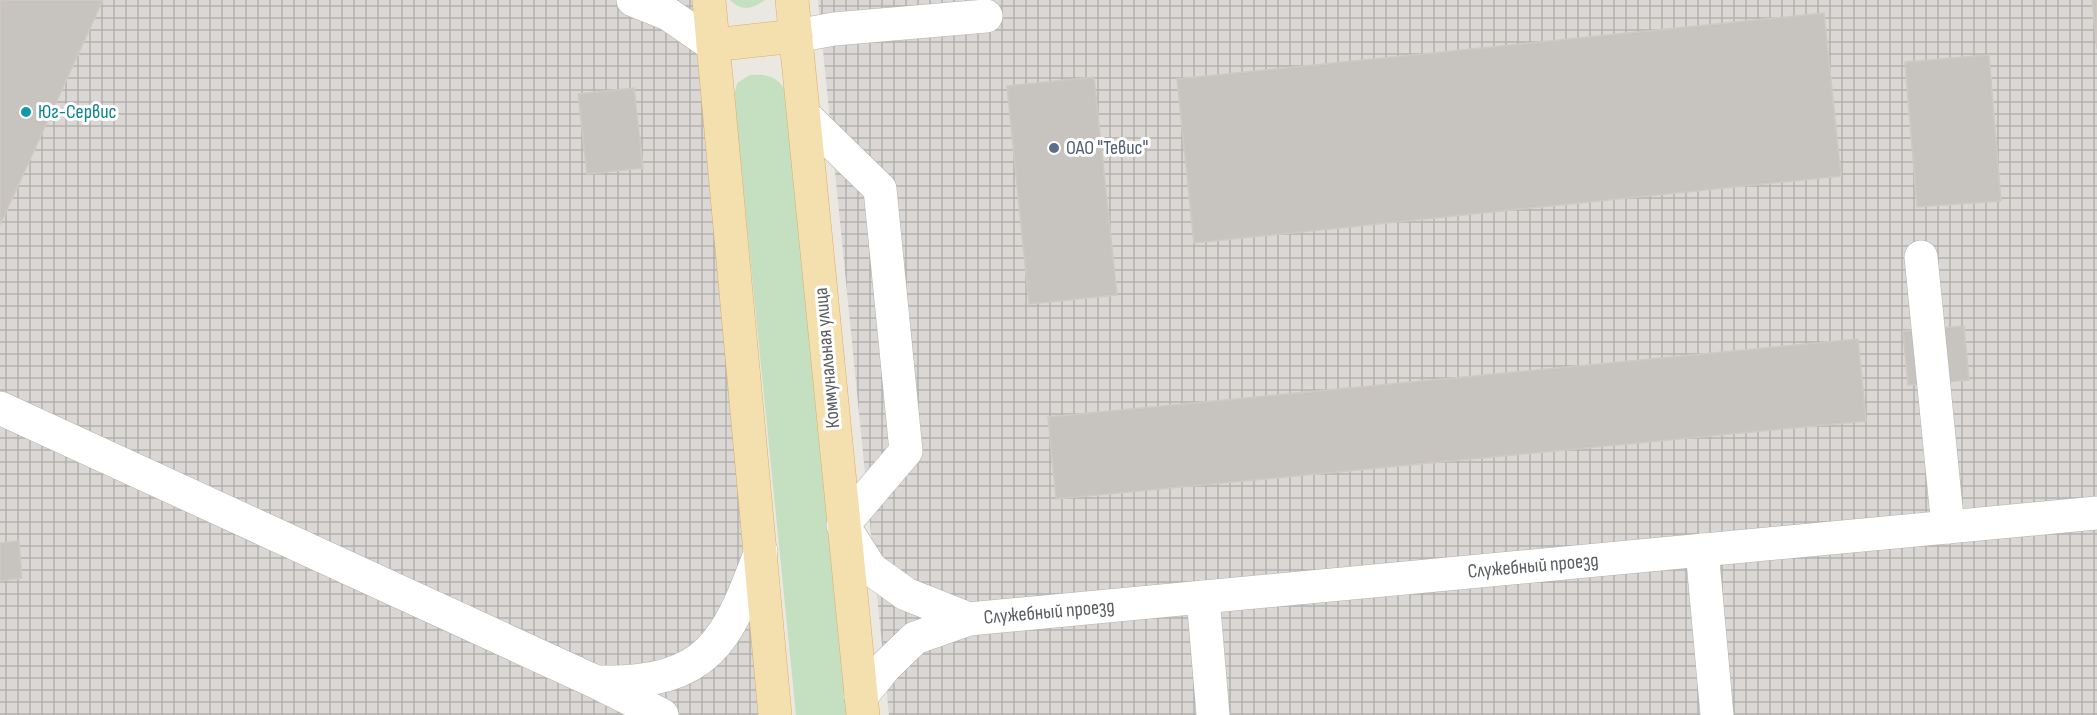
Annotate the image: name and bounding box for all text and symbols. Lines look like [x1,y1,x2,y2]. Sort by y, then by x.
place label: Юг-Сервис [38,100,117,124]
marker: Юг-Сервис [19,105,33,119]
place label: ОАО "Тевис" [1066,136,1148,160]
marker: ОАО "Тевис" [1047,141,1061,155]
street label: Коммунальная улица [809,287,845,429]
street label: Служебный проезд [1467,548,1599,584]
street label: Служебный проезд [983,594,1115,630]

